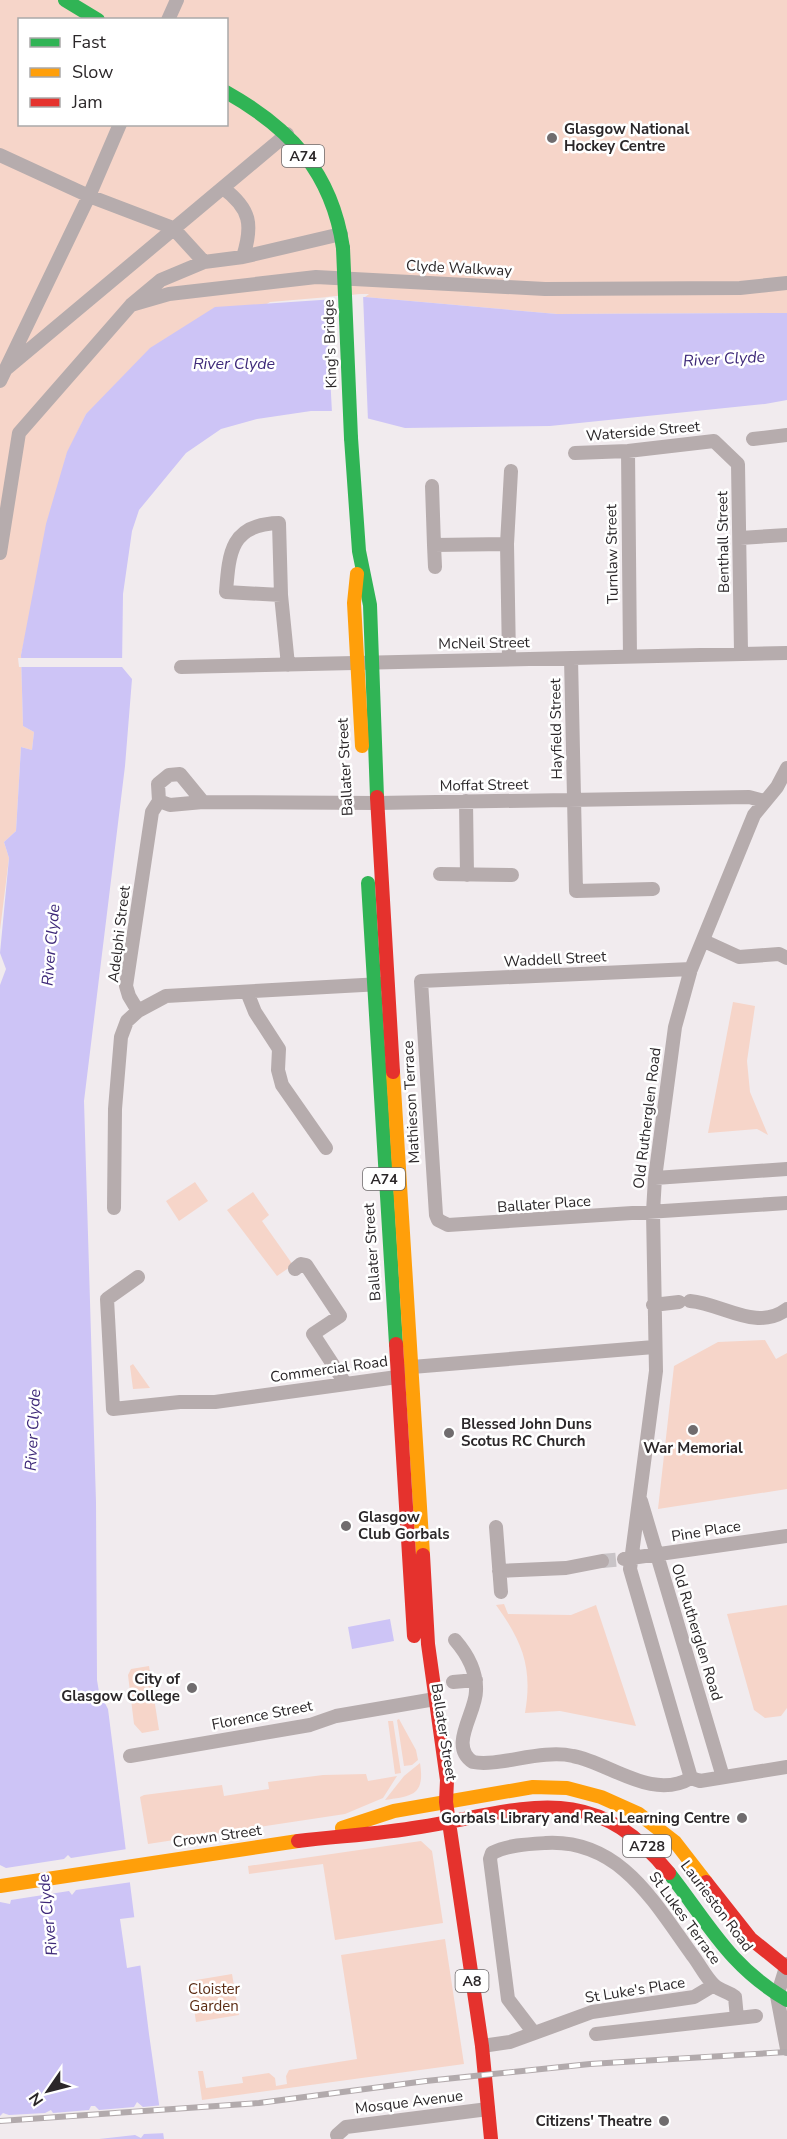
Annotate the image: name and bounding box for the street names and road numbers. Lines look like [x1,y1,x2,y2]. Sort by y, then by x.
road number: A74 [282,145,324,167]
street label: Clyde Walkway [406,255,513,281]
street label: King's Bridge [318,299,342,389]
street label: Waterside Street [585,416,702,446]
street label: Benthall Street [712,490,734,593]
street label: Turnlaw Street [601,503,623,604]
street label: McNeil Street [438,632,531,654]
street label: Hayfield Street [545,677,567,780]
street label: Ballater Street [332,717,358,817]
street label: Moffat Street [439,774,529,796]
street label: Adelphi Street [103,884,135,984]
street label: Waddell Street [503,946,608,972]
street label: Mathieson Terrace [398,1040,424,1164]
street label: Old Rutherglen Road [628,1046,666,1190]
road number: A74 [363,1168,405,1190]
street label: Ballater Place [496,1191,592,1217]
street label: Ballater Street [359,1202,385,1302]
street label: Commercial Road [269,1351,389,1387]
street label: Pine Place [670,1516,742,1546]
street label: Old Rutherglen Road [667,1561,727,1703]
street label: Ballater Street [426,1682,462,1783]
street label: Florence Street [210,1695,315,1735]
street label: Crown Street [171,1820,263,1852]
road number: A728 [623,1835,671,1857]
street label: Laurieston Road [676,1856,758,1956]
street label: St Lukes Terrace [644,1867,726,1969]
road number: A8 [456,1970,488,1992]
street label: St Luke's Place [584,1972,686,2008]
street label: Mosque Avenue [354,2085,464,2119]

